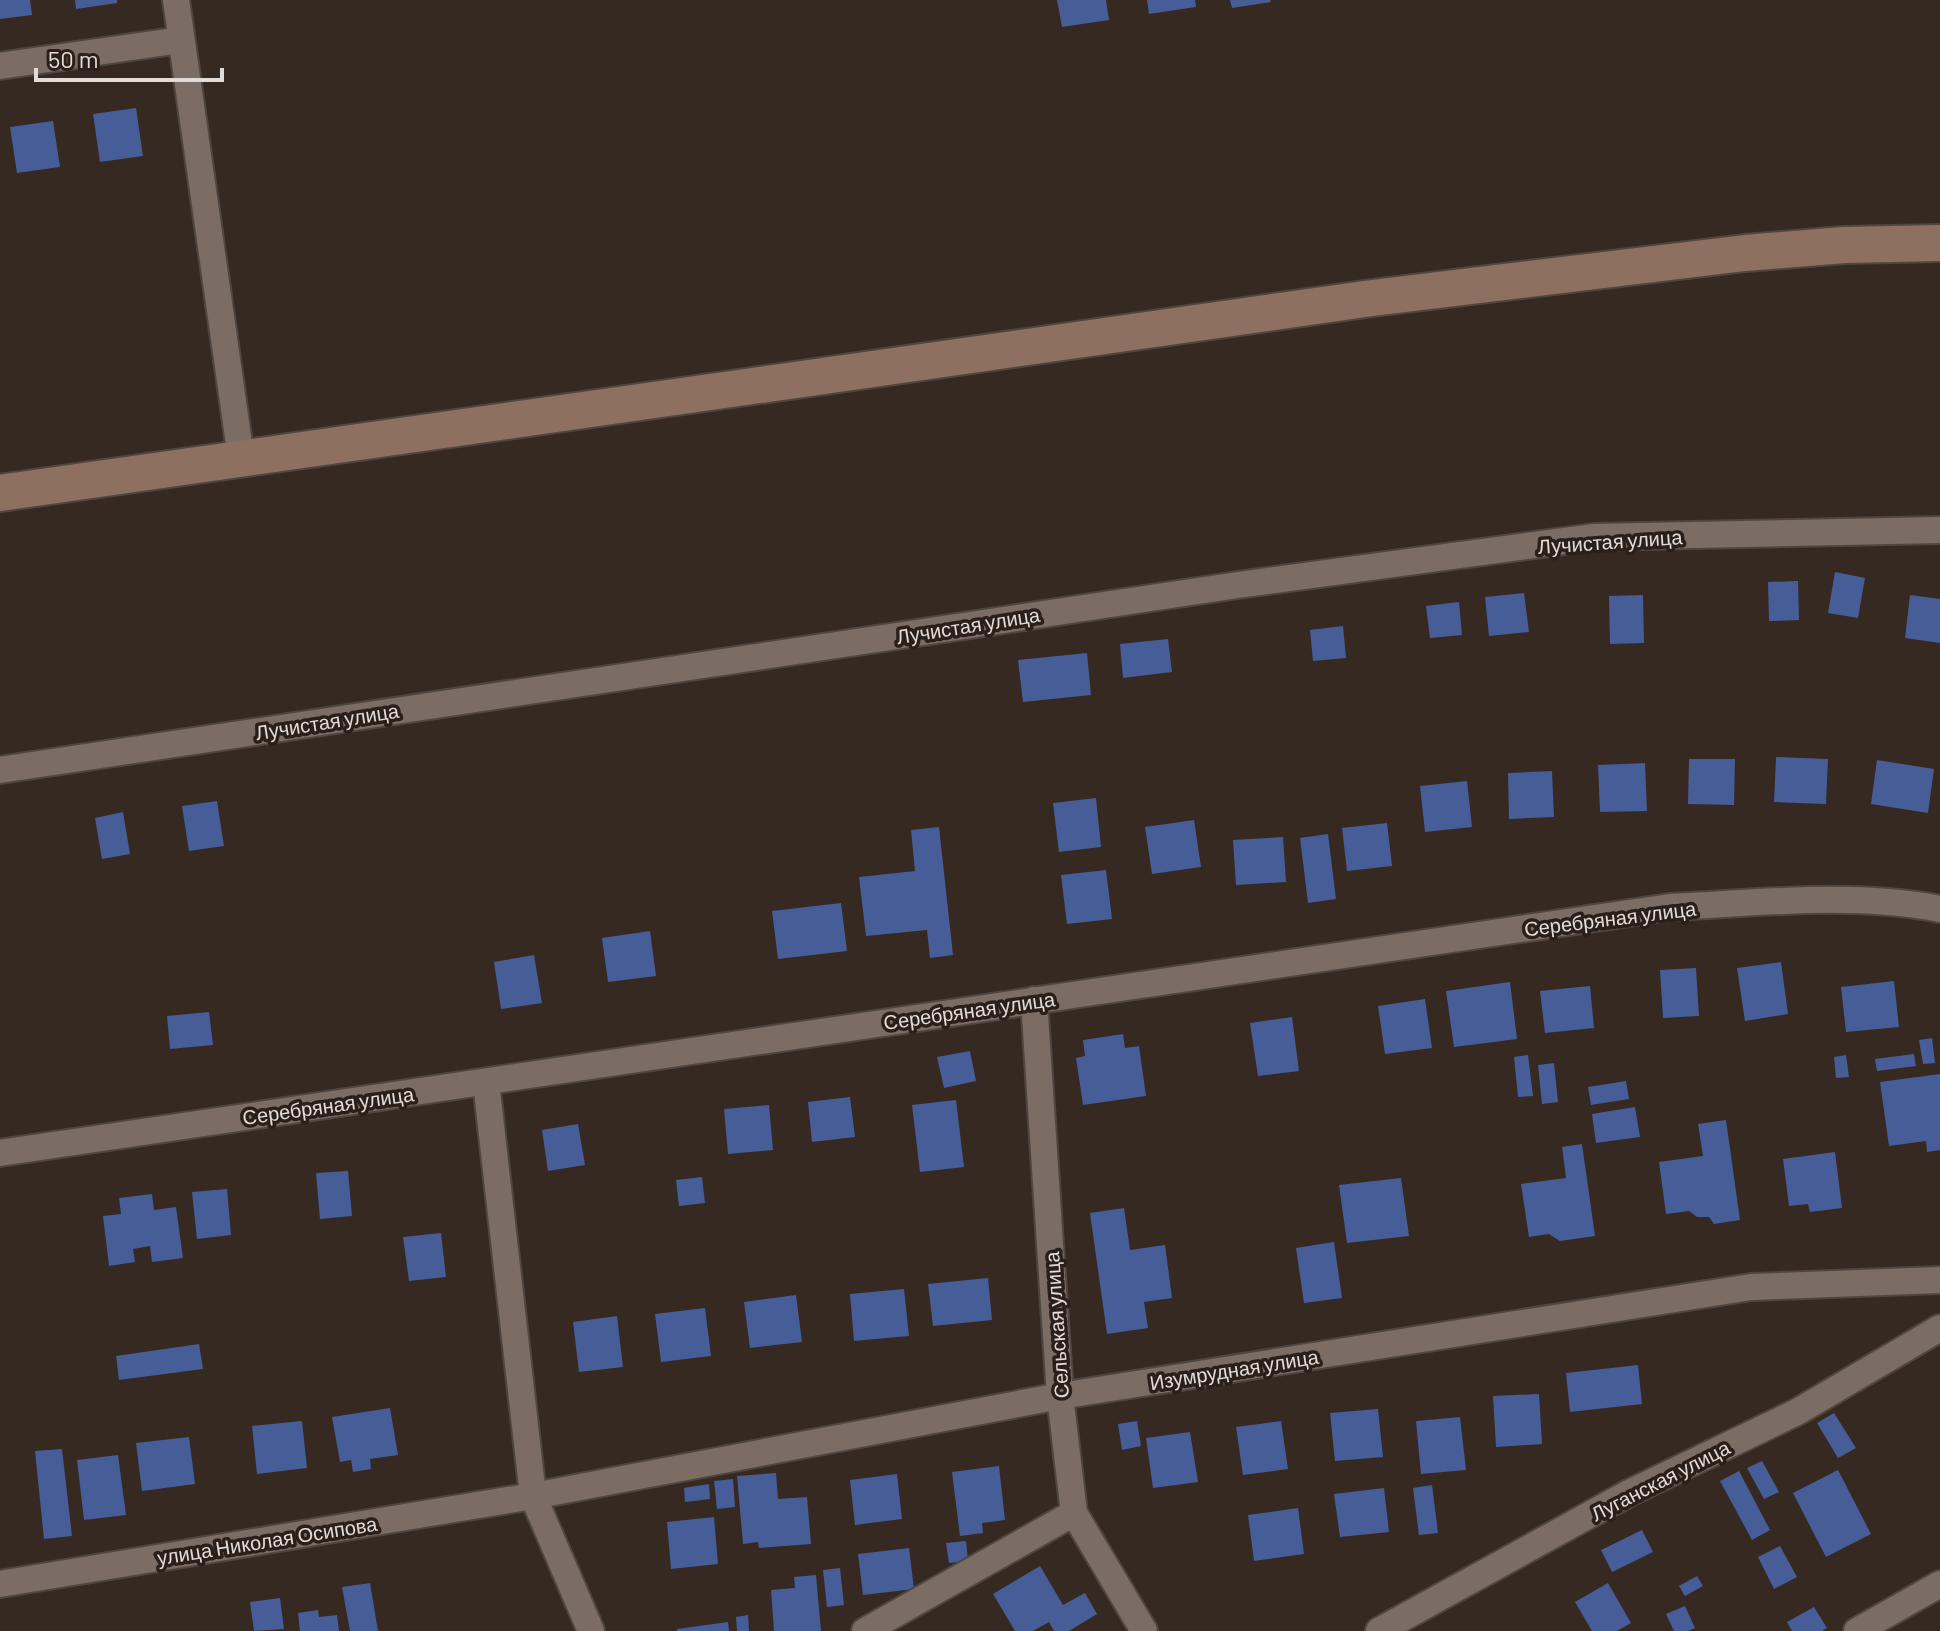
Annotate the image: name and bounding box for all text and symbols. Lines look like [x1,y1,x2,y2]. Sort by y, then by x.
scale bar [36,32,222,82]
text: 50 m [48,44,99,73]
street label: Лучистая улица [1537,524,1684,558]
street label: Лучистая улица [895,602,1042,648]
street label: Лучистая улица [254,698,401,744]
street label: Серебряная улица [1523,895,1698,940]
street label: Серебряная улица [882,986,1057,1034]
street label: Серебряная улица [241,1081,416,1129]
street label: Сельская улица [1039,1250,1073,1399]
street label: Изумрудная улица [1148,1344,1321,1394]
street label: Луганская улица [1587,1434,1734,1525]
street label: улица Николая Осипова [155,1511,379,1569]

